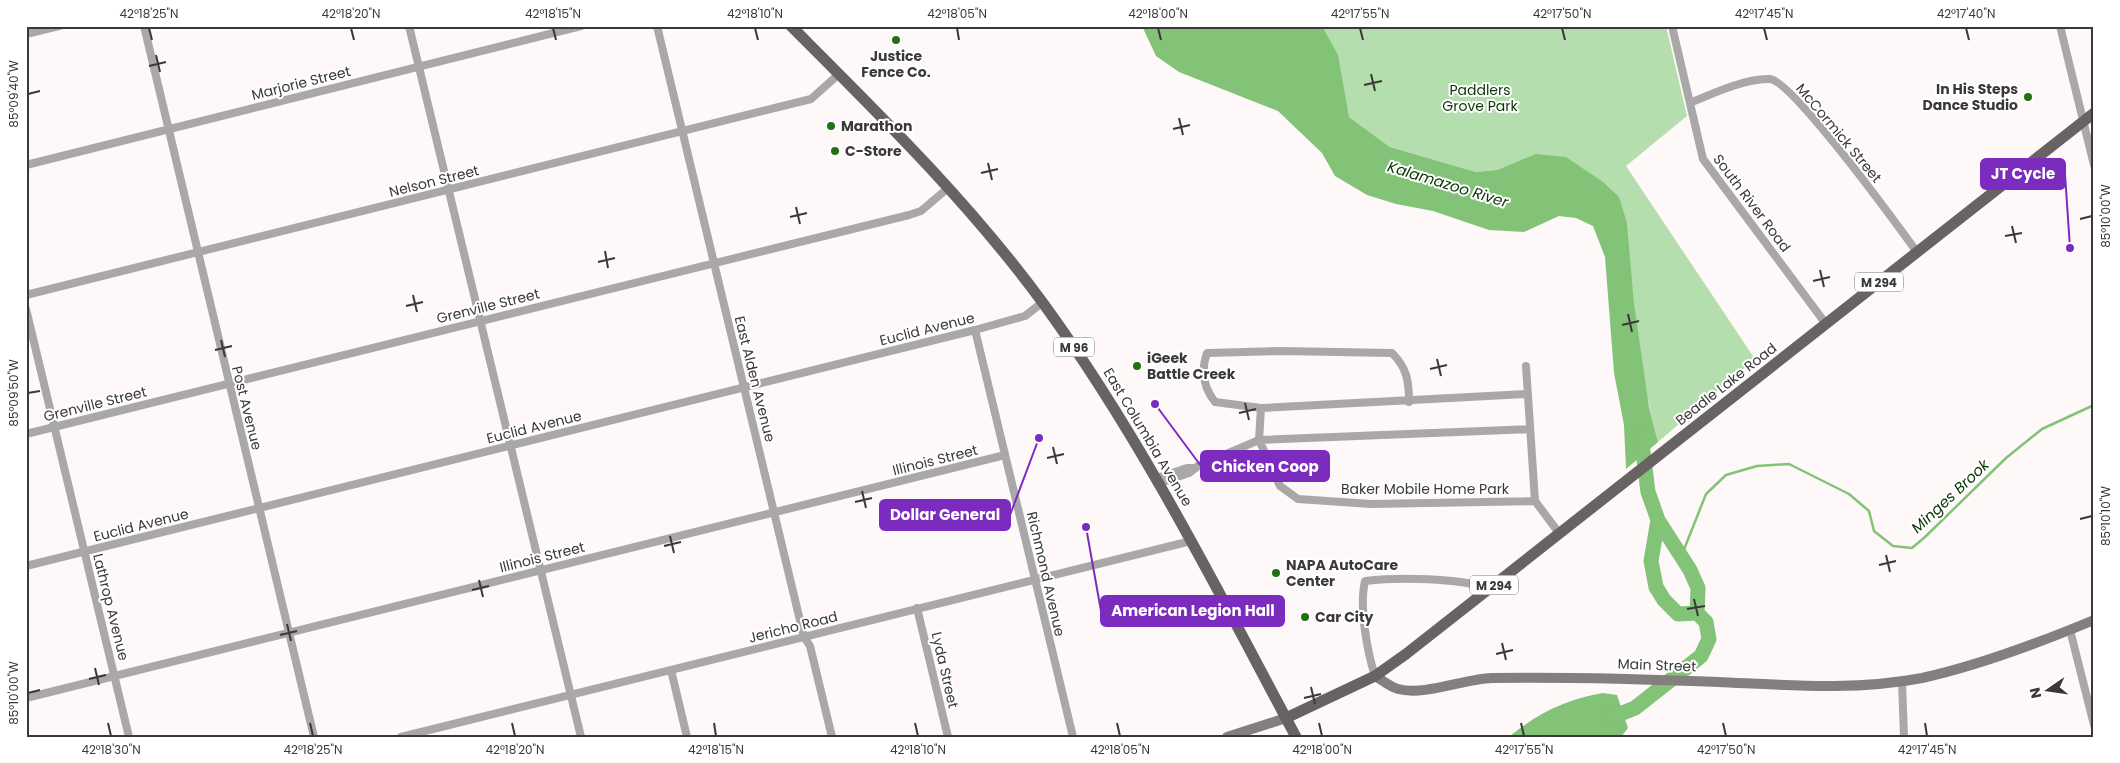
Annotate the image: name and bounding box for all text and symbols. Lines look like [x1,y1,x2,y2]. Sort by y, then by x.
text: 42°18'25"N [119,5,179,22]
text: 42°18'20"N [321,5,381,22]
text: 42°18'15"N [525,5,581,22]
text: 42°18'10"N [727,5,783,22]
text: 42°18'05"N [927,5,987,22]
text: 42°18'00"N [1128,5,1188,22]
text: 42°17'55"N [1331,5,1389,22]
text: 42°17'50"N [1533,5,1591,22]
text: 42°17'45"N [1735,5,1793,22]
text: 42°17'40"N [1937,5,1995,22]
marker: Justice Fence Co. [890,34,902,46]
place label: Justice Fence Co. [861,46,931,82]
text: 85°09'40"W [5,60,22,128]
street label: Marjorie Street [249,61,353,105]
street label: McCormick Street [1792,79,1886,187]
place label: In His Steps Dance Studio [1923,79,2018,115]
park label: Paddlers Grove Park [1442,80,1518,116]
marker: In His Steps Dance Studio [2022,91,2034,103]
place label: Marathon [841,116,912,136]
marker: Marathon [825,120,837,132]
place label: C-Store [845,141,902,161]
marker: C-Store [829,145,841,157]
street label: South River Road [1709,150,1795,256]
water label: Kalamazoo River [1385,156,1511,212]
callout: JT Cycle [1981,159,2065,189]
street label: Nelson Street [387,160,481,202]
text: JT Cycle [1991,163,2055,184]
text: 85°10'00"W [2097,184,2114,248]
road number: M 294 [1855,272,1903,292]
street label: Grenville Street [434,284,542,328]
street label: Euclid Avenue [877,307,977,350]
street label: East Alden Avenue [730,314,780,444]
road number: M 96 [1054,338,1094,357]
street label: Beadle Lake Road [1671,338,1781,430]
place label: iGeek Battle Creek [1147,348,1236,384]
text: 85°09'50"W [5,359,22,427]
marker: iGeek Battle Creek [1131,360,1143,372]
street label: Post Avenue [227,364,267,452]
street label: East Columbia Avenue [1099,364,1197,510]
street label: Grenville Street [41,382,149,426]
street label: Euclid Avenue [484,405,584,448]
street label: Illinois Street [890,440,980,480]
callout: Chicken Coop [1201,451,1329,481]
water label: Minges Brook [1906,453,1995,538]
text: Chicken Coop [1211,456,1319,477]
street label: Baker Mobile Home Park [1341,479,1510,499]
text: 85°10'10"W [2097,486,2114,546]
callout: Dollar General [880,500,1010,530]
street label: Euclid Avenue [91,503,191,546]
text: Dollar General [890,504,1000,525]
street label: Richmond Avenue [1022,510,1070,639]
street label: Illinois Street [497,537,587,577]
street label: Lathrop Avenue [88,551,134,663]
place label: NAPA AutoCare Center [1286,555,1398,591]
marker: NAPA AutoCare Center [1270,567,1282,579]
road number: M 294 [1470,576,1518,594]
callout: American Legion Hall [1101,596,1284,626]
text: American Legion Hall [1111,600,1275,621]
street label: Jericho Road [746,606,840,648]
place label: Car City [1315,607,1374,627]
marker: Car City [1299,611,1311,623]
street label: Lyda Street [927,630,963,710]
street label: Main Street [1617,654,1697,676]
text: 85°10'00"W [5,661,22,725]
north arrow [2022,666,2072,716]
text: N [2024,686,2046,700]
text: 42°18'30"N [81,741,141,758]
text: 42°18'25"N [283,741,343,758]
text: 42°18'20"N [485,741,545,758]
text: 42°18'15"N [688,741,744,758]
text: 42°18'10"N [890,741,946,758]
text: 42°18'05"N [1090,741,1150,758]
text: 42°18'00"N [1292,741,1352,758]
text: 42°17'55"N [1495,741,1553,758]
text: 42°17'50"N [1697,741,1755,758]
text: 42°17'45"N [1898,741,1956,758]

